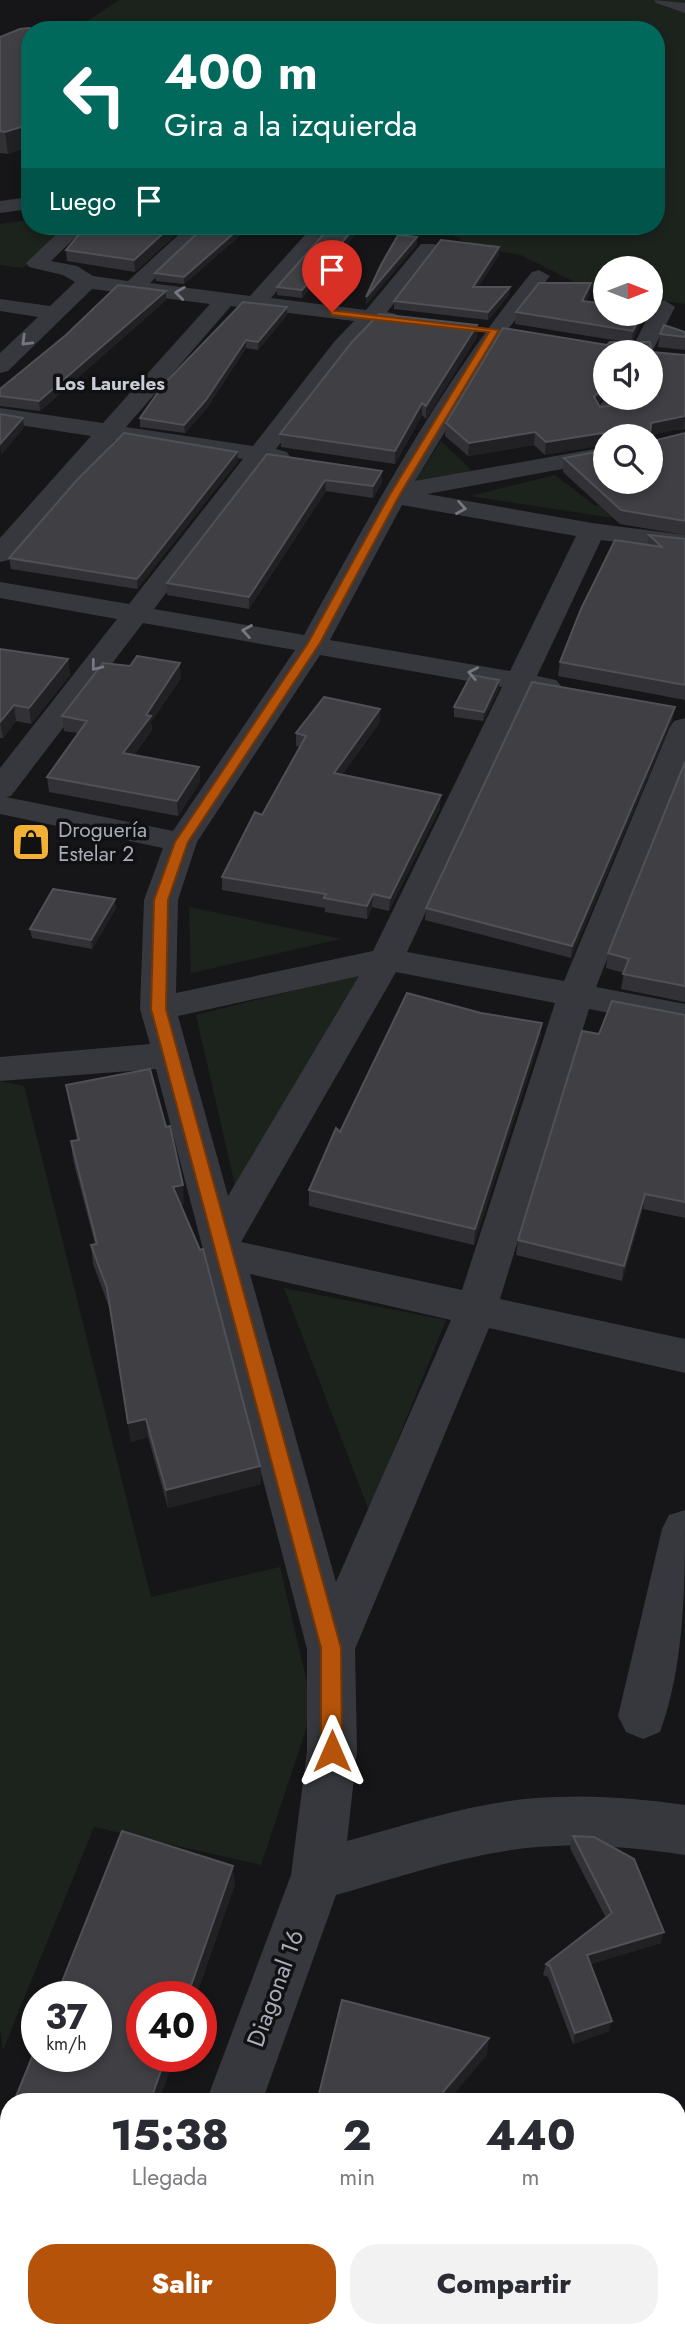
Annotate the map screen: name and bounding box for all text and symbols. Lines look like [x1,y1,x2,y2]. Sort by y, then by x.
text: 400 m [164,37,318,107]
icon: left [49,49,140,140]
text: Gira a la izquierda [164,102,417,148]
text: Luego [49,182,116,220]
icon: arrive [130,182,168,220]
pin [302,240,362,312]
icon: arrive [313,251,351,289]
north arrow [593,256,663,326]
map controls [593,256,663,494]
one-way arrow [174,286,186,301]
one-way arrow [21,332,34,345]
button: sound [593,340,663,410]
district label: Los Laureles [55,370,165,397]
button: search [593,424,663,494]
one-way arrow [455,499,467,514]
one-way arrow [241,625,253,640]
one-way arrow [91,658,104,671]
one-way arrow [467,666,479,681]
place label: Droguería Estelar 2 [58,815,147,869]
shop icon: Droguería Estelar 2 [10,821,52,863]
position arrow [295,1714,369,1788]
street label: Diagonal 16 [238,1925,312,2051]
speed limit sign: 40 [126,1981,217,2072]
text: 37 [45,1992,88,2042]
text: km/h [46,2031,87,2057]
text: 15:38 [110,2105,229,2166]
text: 2 [343,2105,371,2166]
text: 440 [486,2105,576,2166]
text: Llegada [132,2160,208,2194]
text: min [339,2160,375,2194]
text: m [522,2160,540,2194]
button: Salir [28,2244,336,2324]
button: Compartir [350,2244,658,2324]

